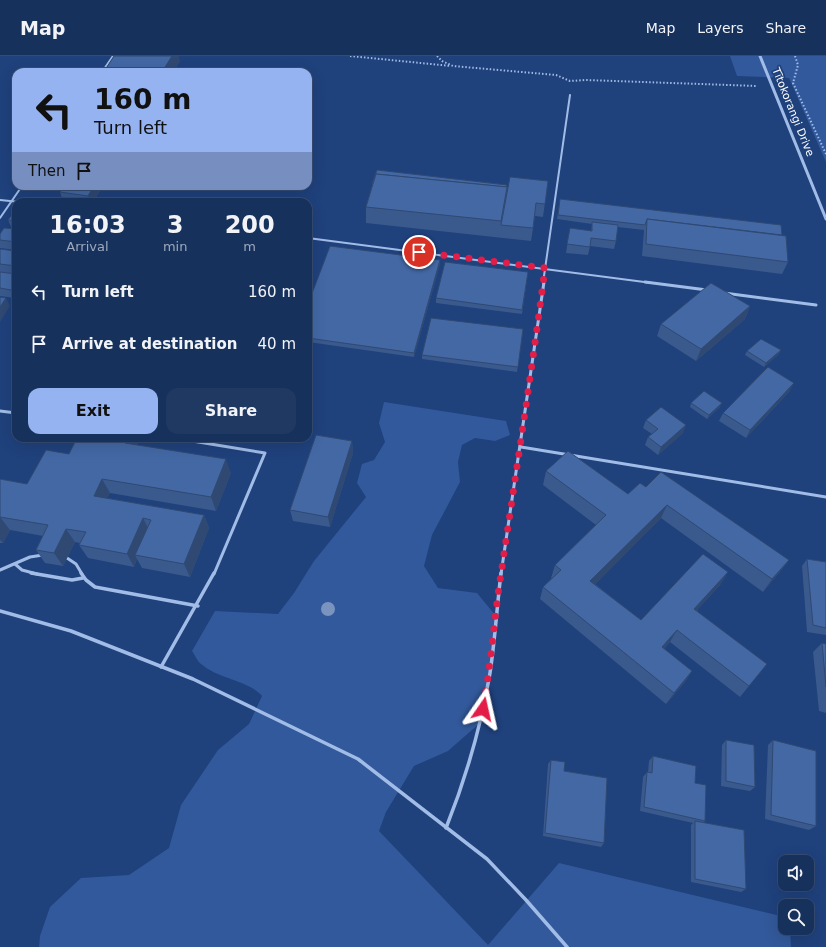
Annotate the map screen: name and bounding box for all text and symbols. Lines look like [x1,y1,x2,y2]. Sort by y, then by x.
text: Map [20,17,65,39]
text: Map [646,20,675,36]
text: Layers [697,20,744,36]
text: Share [766,20,806,36]
street label: Tītokorangi Drive [769,65,817,159]
text: 160 m [94,83,191,116]
icon: left [28,84,80,136]
text: Turn left [94,117,167,138]
icon: arrive [73,160,95,182]
text: Then [28,162,65,180]
text: 16:03 [49,211,126,239]
text: 3 [167,211,183,239]
text: 200 [225,211,275,239]
pin [402,235,436,269]
text: Arrival [66,239,109,254]
text: min [163,239,187,254]
text: m [243,239,256,254]
icon: arrive [408,241,430,263]
icon: left [28,281,50,303]
text: Turn left [62,283,134,301]
text: 160 m [248,283,296,301]
icon: arrive [28,333,50,355]
text: Arrive at destination [62,335,237,353]
text: 40 m [258,335,296,353]
button: Exit [28,388,158,434]
button: Share [166,388,296,434]
position arrow [462,688,504,730]
map controls [778,855,814,935]
button: sound [778,855,814,891]
button: search [778,899,814,935]

